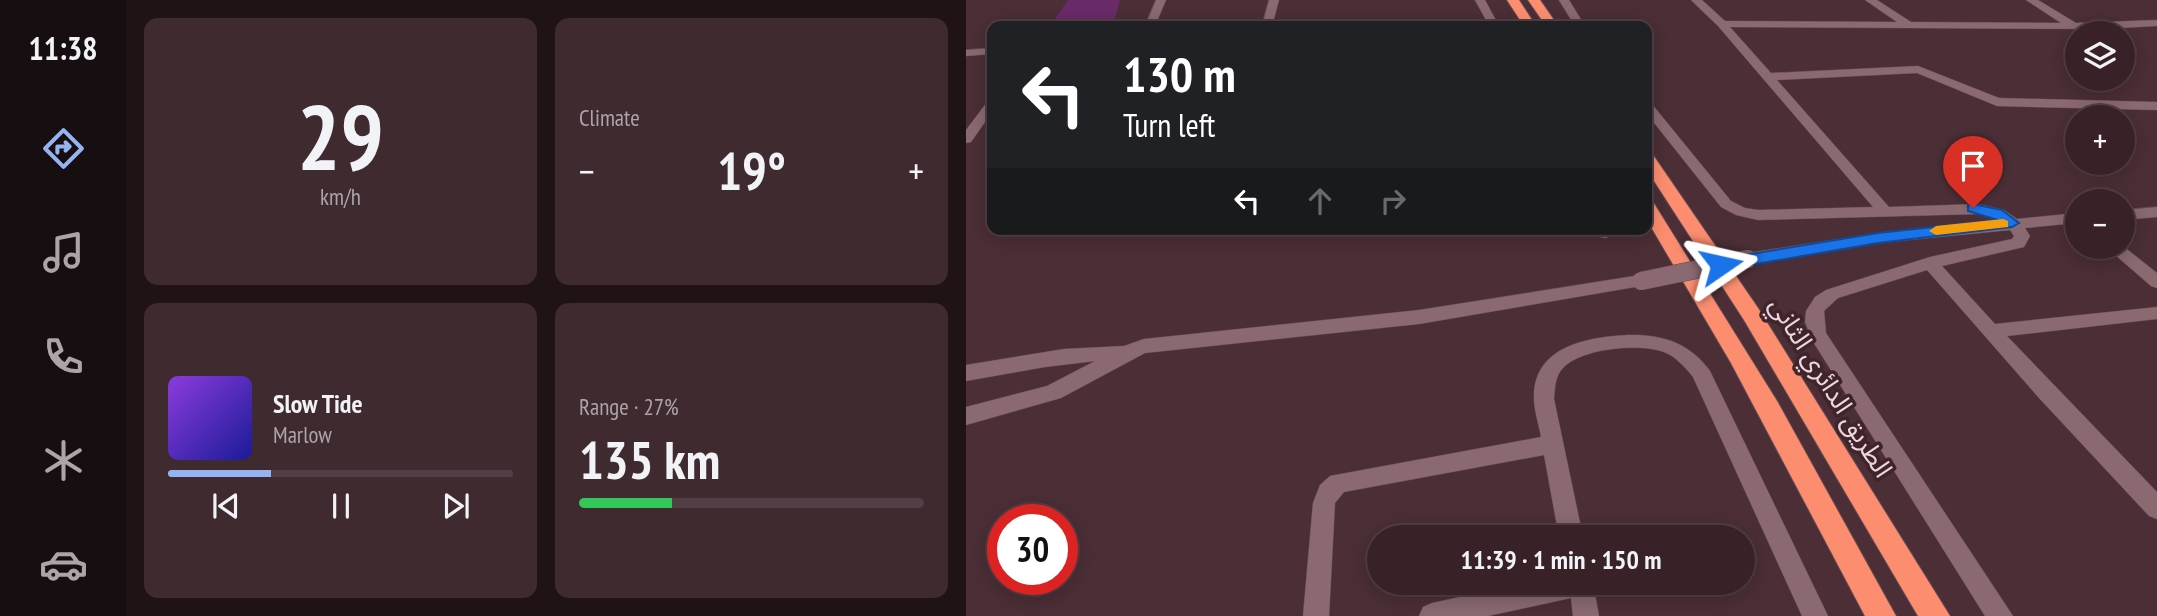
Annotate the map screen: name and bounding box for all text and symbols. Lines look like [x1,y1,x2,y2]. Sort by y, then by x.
map controls [2065,21,2135,259]
button: layers [2065,21,2135,91]
text: 11:38 [28,27,98,69]
text: 130 m [1123,42,1236,106]
icon: left [1008,49,1099,140]
text: 29 [297,77,384,195]
text: Climate [579,103,640,132]
text: Turn left [1123,104,1215,146]
button: + [2065,105,2135,175]
icon: directions [39,124,88,173]
pin [1943,136,2003,208]
text: 19° [717,137,786,204]
text: − [579,146,595,195]
text: + [908,146,924,195]
icon: arrive [1954,147,1992,185]
text: km/h [320,182,361,211]
icon: left [1228,182,1266,220]
icon: ahead [1301,182,1339,220]
icon: right [1374,182,1412,220]
button: − [2065,189,2135,259]
icon: music [39,228,88,277]
position arrow [1684,228,1758,302]
street label: الطريق الدائري الثاني [1759,290,1900,485]
icon: phone [39,332,88,381]
text: Slow Tide [273,387,363,420]
text: Range · 27% [579,392,679,421]
text: Marlow [273,420,332,449]
text: 135 km [579,426,720,493]
icon: climate [39,436,88,485]
icon: previous [207,487,245,525]
icon: pause [322,487,360,525]
icon: next [437,487,475,525]
speed limit sign: 30 [987,504,1078,595]
icon: car [39,540,88,589]
text: 11:39 · 1 min · 150 m [1461,543,1661,576]

